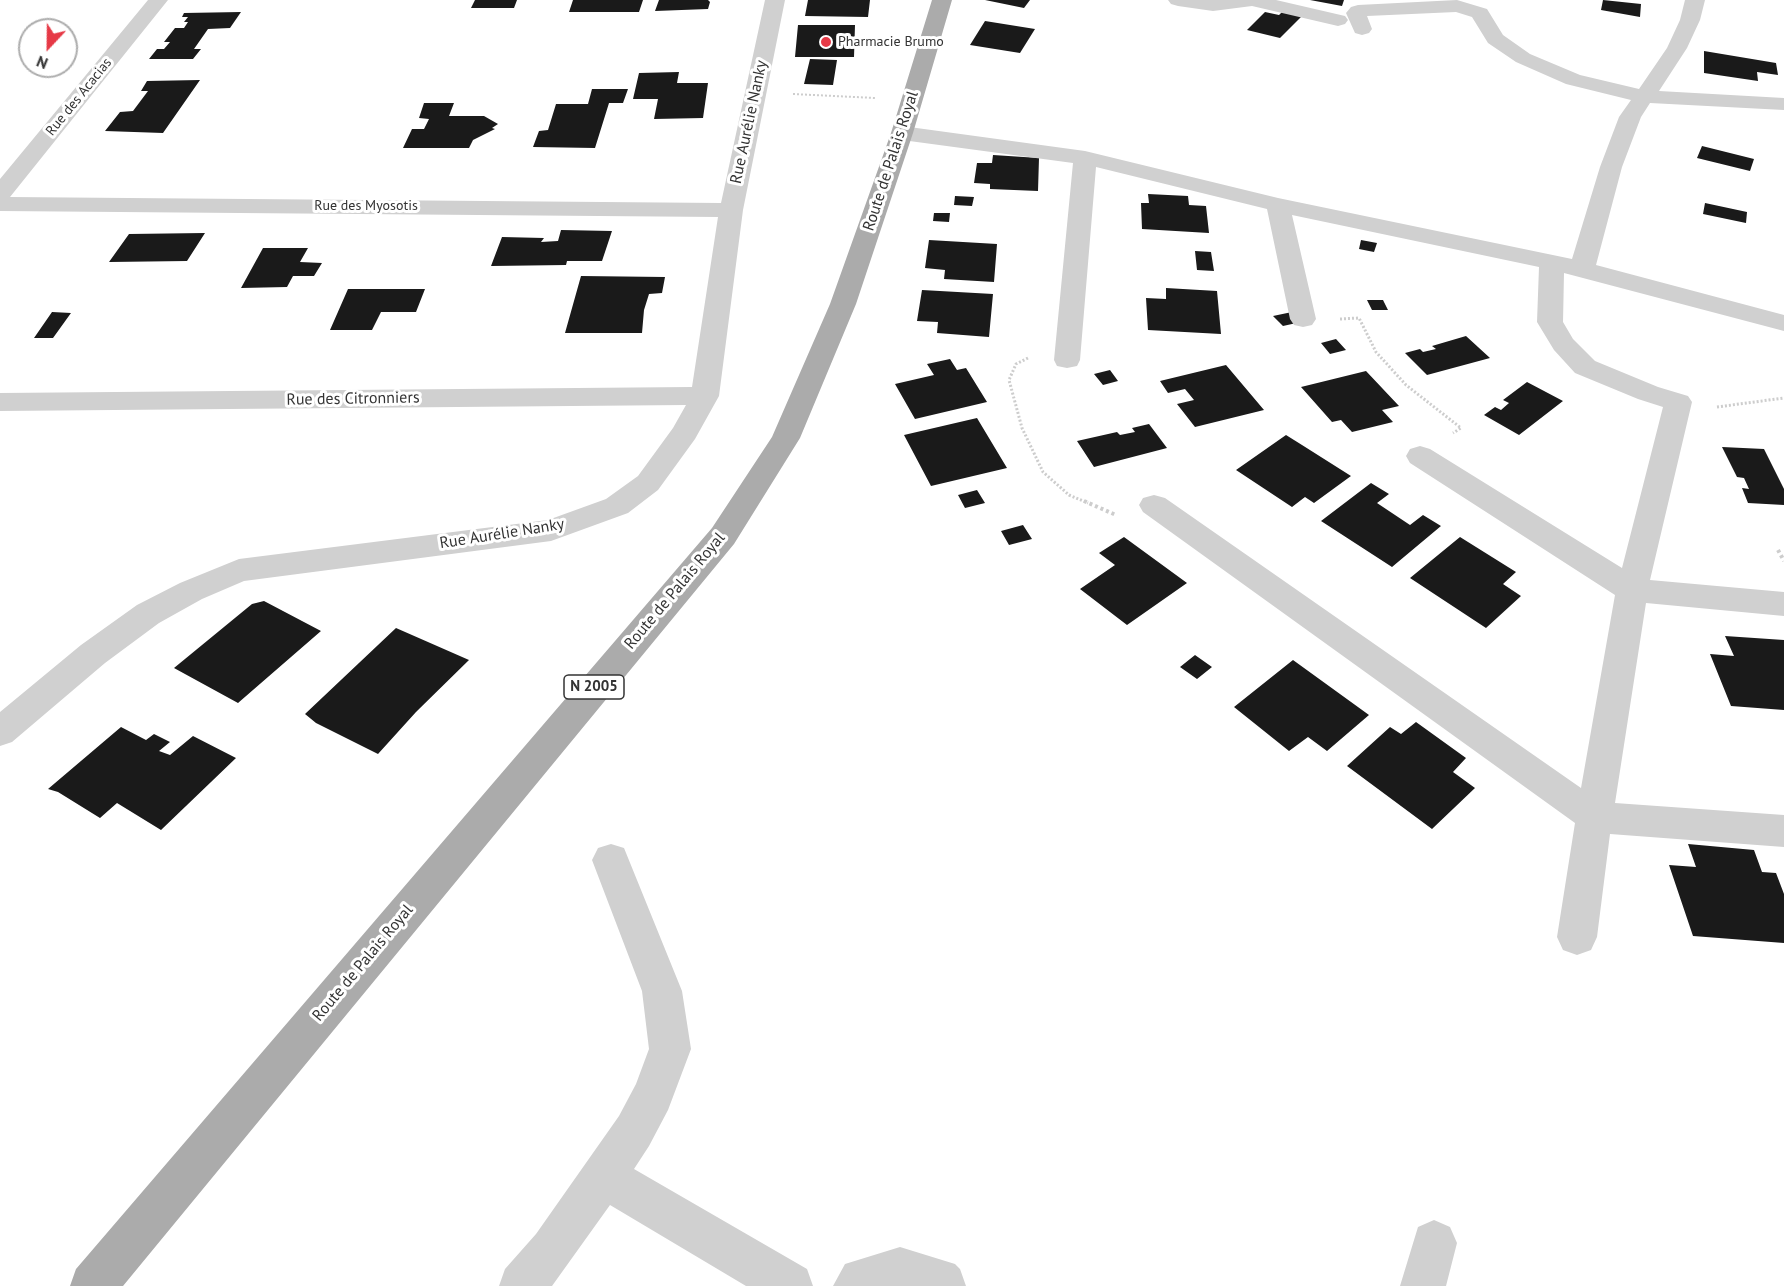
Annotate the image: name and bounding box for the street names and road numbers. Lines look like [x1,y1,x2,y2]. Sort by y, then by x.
street label: Rue des Acacias [43,55,115,139]
street label: Rue Aurélie Nanky [727,58,771,186]
street label: Route de Palais Royal [859,89,923,233]
street label: Rue des Myosotis [314,198,418,214]
street label: Rue des Citronniers [286,388,420,410]
street label: Rue Aurélie Nanky [438,515,566,553]
street label: Route de Palais Royal [621,529,729,653]
road number: N 2005 [564,675,624,699]
street label: Route de Palais Royal [309,901,417,1025]

